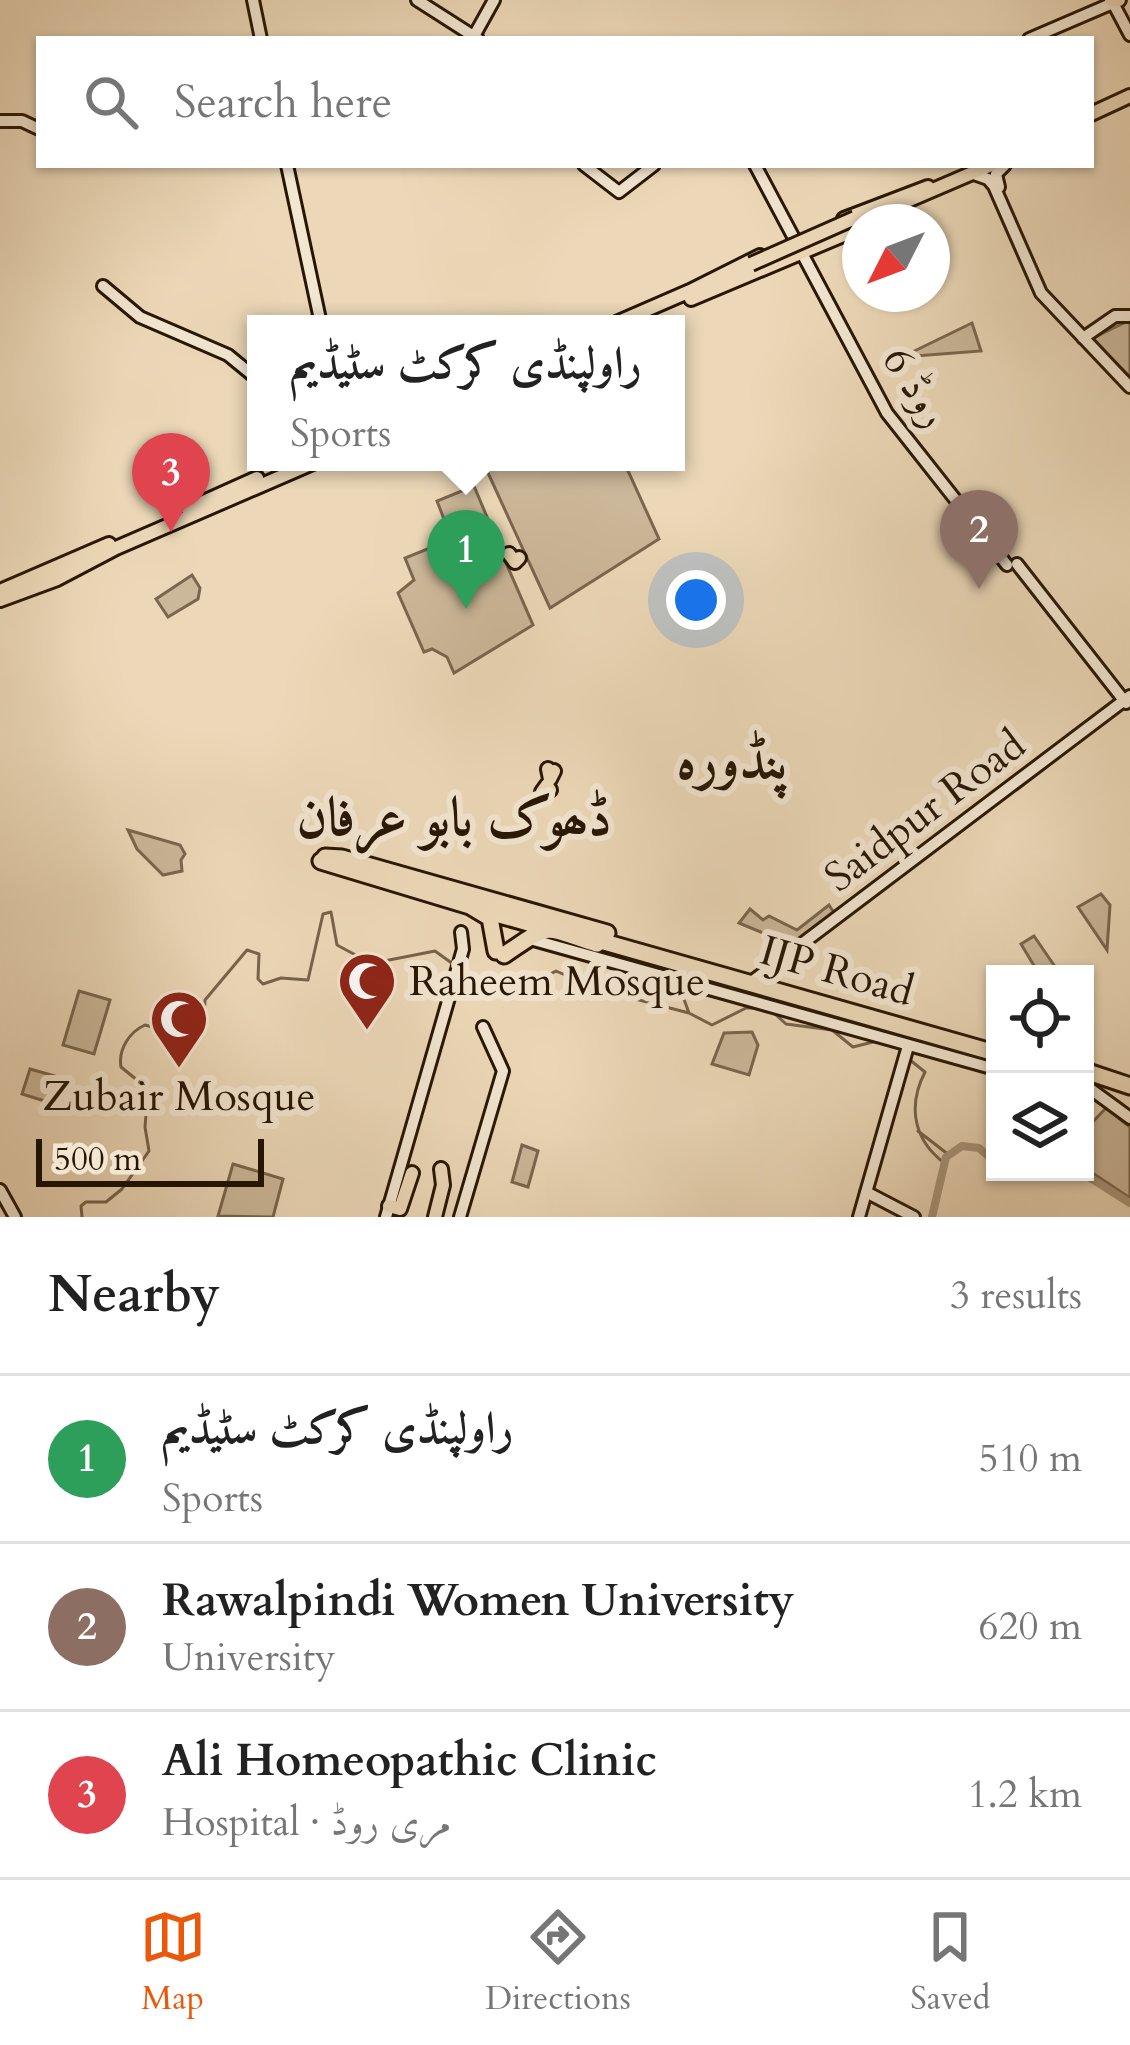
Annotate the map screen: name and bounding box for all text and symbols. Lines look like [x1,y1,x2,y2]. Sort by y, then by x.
search box [36,36,1094,168]
icon: search [78,69,144,135]
text: Search here [174,72,392,133]
north arrow [842,204,950,312]
popup [247,315,685,471]
text: راولپنڈی کرکٹ سٹیڈیم [290,333,642,394]
street label: روڈ 6 [869,336,963,438]
text: Sports [290,407,391,460]
pin: 3 [132,433,210,532]
pin: 2 [940,490,1018,589]
pin: 1 [427,510,505,609]
your location [666,570,726,630]
street label: Saidpur Road [813,717,1037,905]
district label: پنڈورہ [676,725,790,799]
district label: ڈھوک بابو عرفان [296,782,612,855]
street label: IJP Road [754,922,920,1020]
mosque icon: Raheem Mosque [336,950,398,1032]
place label: Raheem Mosque [409,953,705,1010]
map controls [986,965,1094,1181]
button: locate [986,965,1094,1073]
mosque icon: Zubair Mosque [148,988,210,1070]
place label: Zubair Mosque [43,1068,316,1125]
button: layers [986,1073,1094,1181]
scale bar [36,1133,264,1186]
text: 500 m [54,1137,141,1182]
text: Nearby [48,1260,220,1330]
text: 3 results [950,1269,1082,1322]
text: راولپنڈی کرکٹ سٹیڈیم [162,1398,514,1459]
text: 1 [77,1432,97,1485]
text: 510 m [979,1432,1082,1485]
text: Sports [162,1472,263,1525]
text: Rawalpindi Women University [162,1570,794,1631]
text: 2 [77,1600,97,1653]
text: 620 m [979,1600,1082,1653]
text: University [162,1631,336,1684]
text: Ali Homeopathic Clinic [162,1730,657,1791]
text: 3 [77,1768,97,1821]
text: 1.2 km [968,1768,1082,1821]
text: Hospital · مری روڈ [162,1796,451,1849]
tab: Map [140,1904,206,2021]
tab: Directions [485,1904,631,2021]
tab: Saved [910,1904,990,2021]

